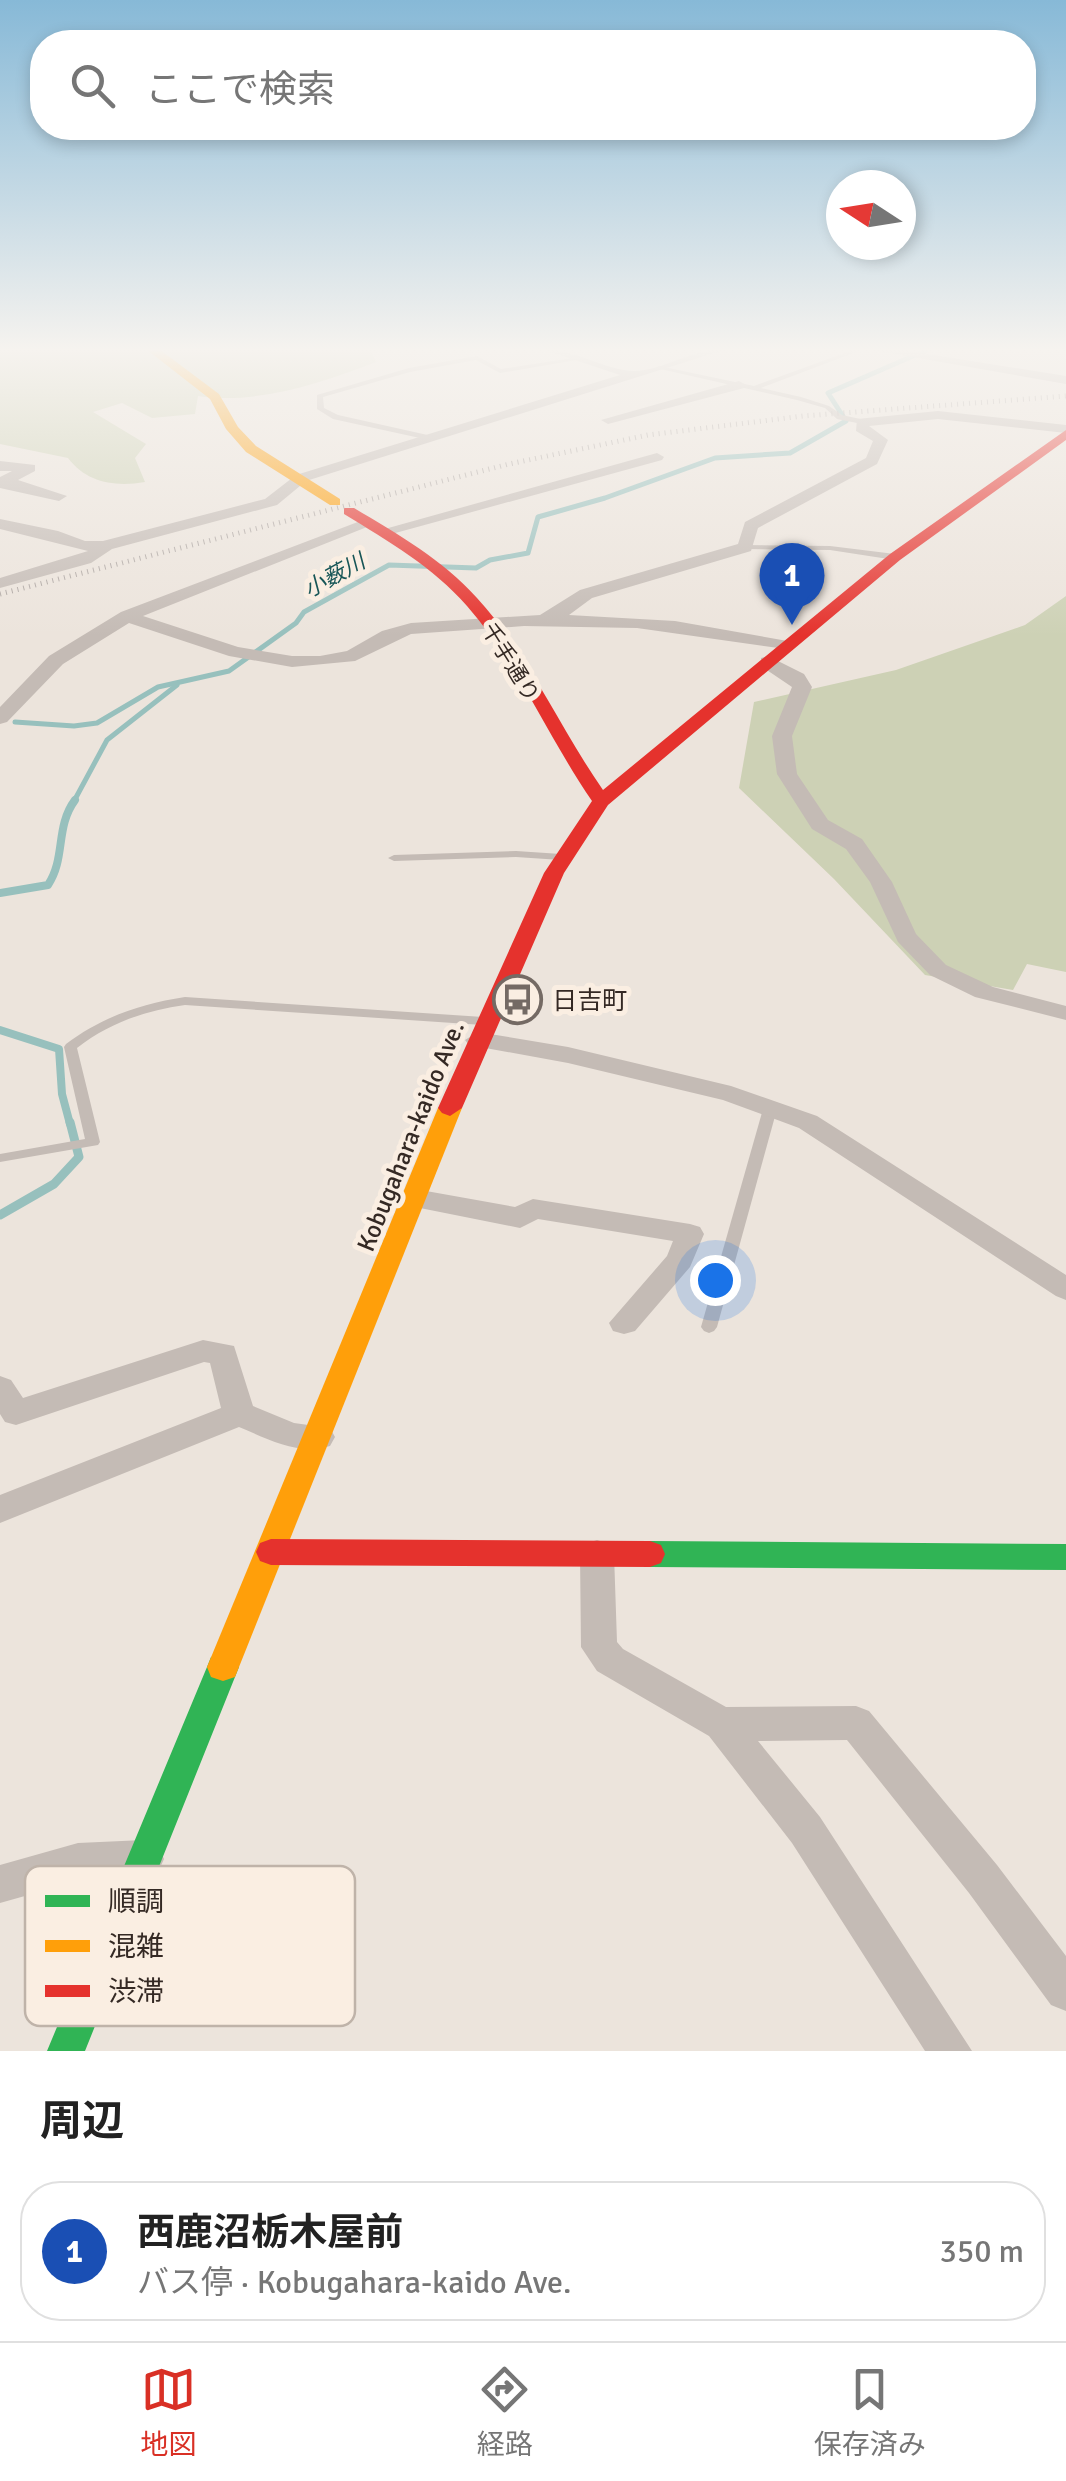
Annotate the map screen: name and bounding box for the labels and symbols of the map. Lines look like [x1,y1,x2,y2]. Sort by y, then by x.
north arrow [826,170,916,260]
pin: 1 [760,542,824,625]
water label: 小薮川 [299,547,371,603]
street label: 千手通り [476,618,545,707]
bus stop icon: 日吉町 [491,974,543,1026]
place label: 日吉町 [552,985,627,1016]
street label: Kobugahara-kaido Ave. [350,1016,471,1256]
your location [690,1255,741,1306]
legend [25,1866,355,2026]
text: 順調 [108,1885,164,1919]
text: 混雑 [108,1930,164,1964]
text: 渋滞 [108,1975,164,2009]

